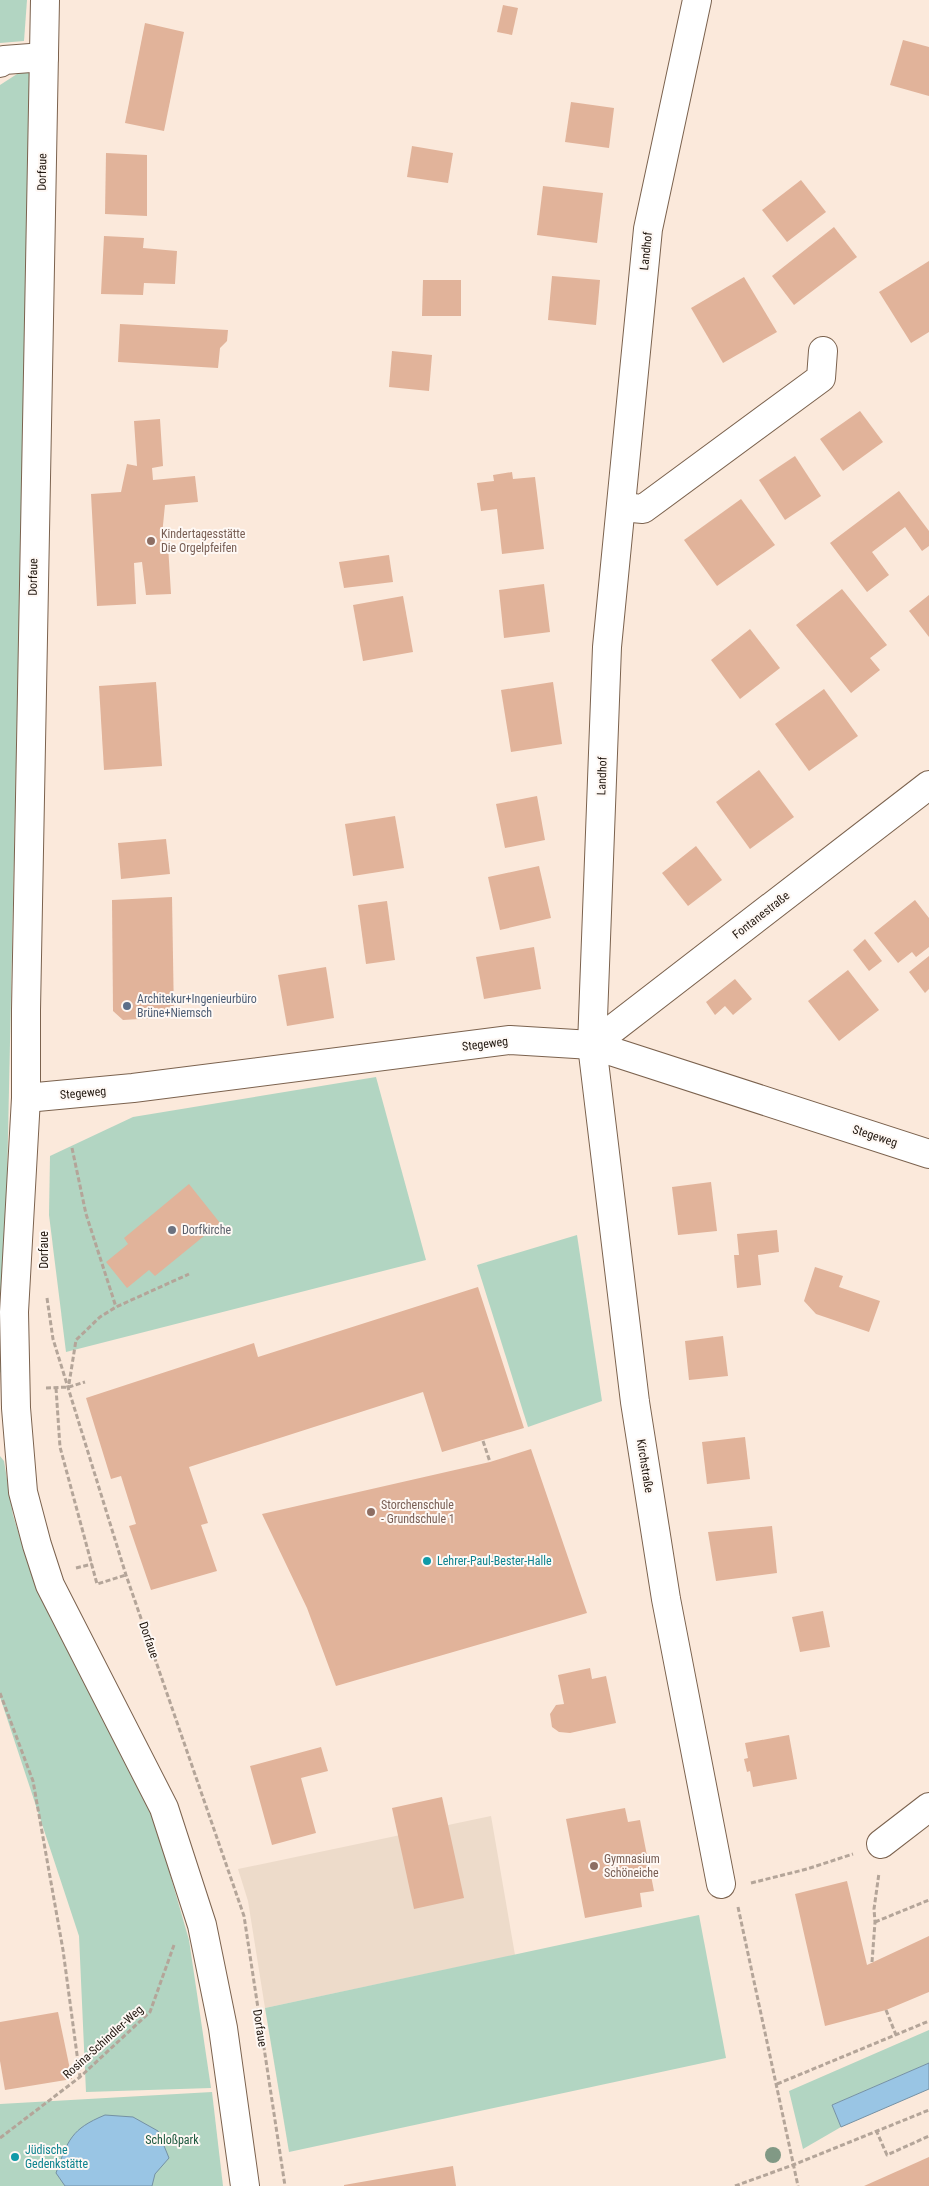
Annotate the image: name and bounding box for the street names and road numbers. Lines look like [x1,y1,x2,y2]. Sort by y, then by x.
street label: Dorfaue [35,153,49,191]
street label: Landhof [637,231,655,271]
street label: Dorfaue [26,558,40,596]
street label: Landhof [594,756,610,796]
street label: Fontanestraße [730,888,793,942]
street label: Stegeweg [461,1034,509,1054]
street label: Stegeweg [59,1084,107,1102]
street label: Stegeweg [851,1122,899,1150]
street label: Dorfaue [37,1231,51,1269]
street label: Kirchstraße [634,1438,656,1494]
street label: Dorfaue [136,1620,162,1660]
street label: Rosina-Schindler-Weg [60,2002,146,2082]
street label: Dorfaue [250,2008,270,2048]

